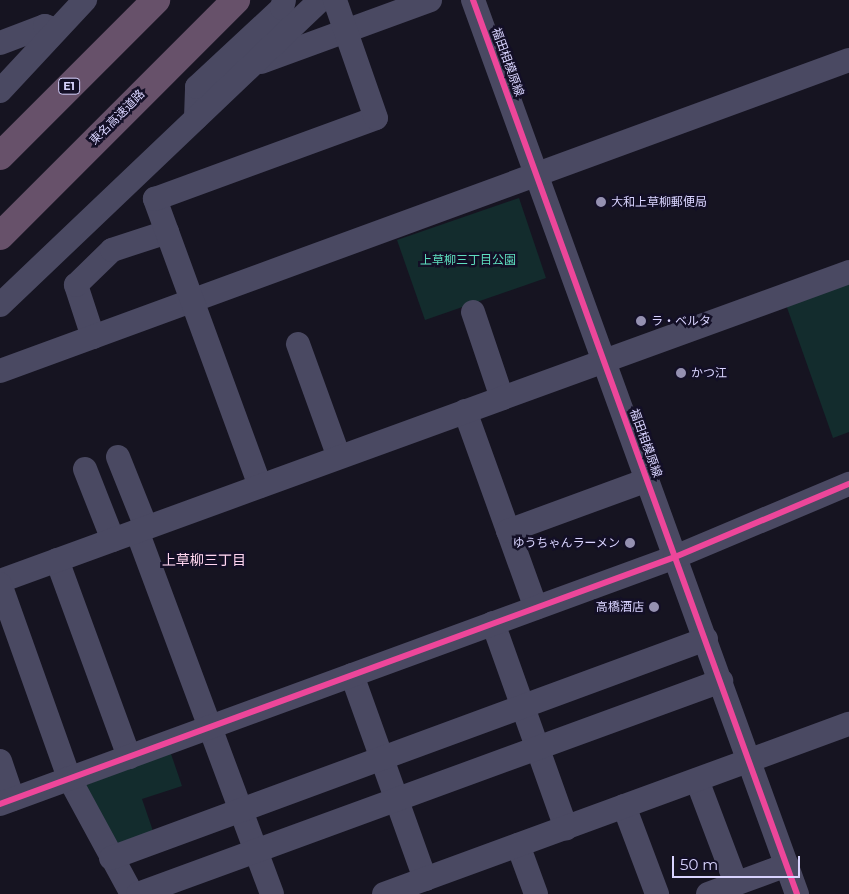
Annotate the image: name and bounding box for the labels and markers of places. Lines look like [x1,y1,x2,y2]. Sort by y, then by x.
place label: 大和上草柳郵便局 [611,195,707,209]
marker: 大和上草柳郵便局 [595,196,607,208]
place label: ラ・ベルタ [651,314,711,328]
marker: ラ・ベルタ [635,315,647,327]
place label: かつ江 [691,366,727,380]
marker: かつ江 [675,367,687,379]
place label: ゆうちゃんラーメン [512,536,620,550]
marker: ゆうちゃんラーメン [624,537,636,549]
place label: 高橋酒店 [596,600,644,614]
marker: 高橋酒店 [648,601,660,613]

